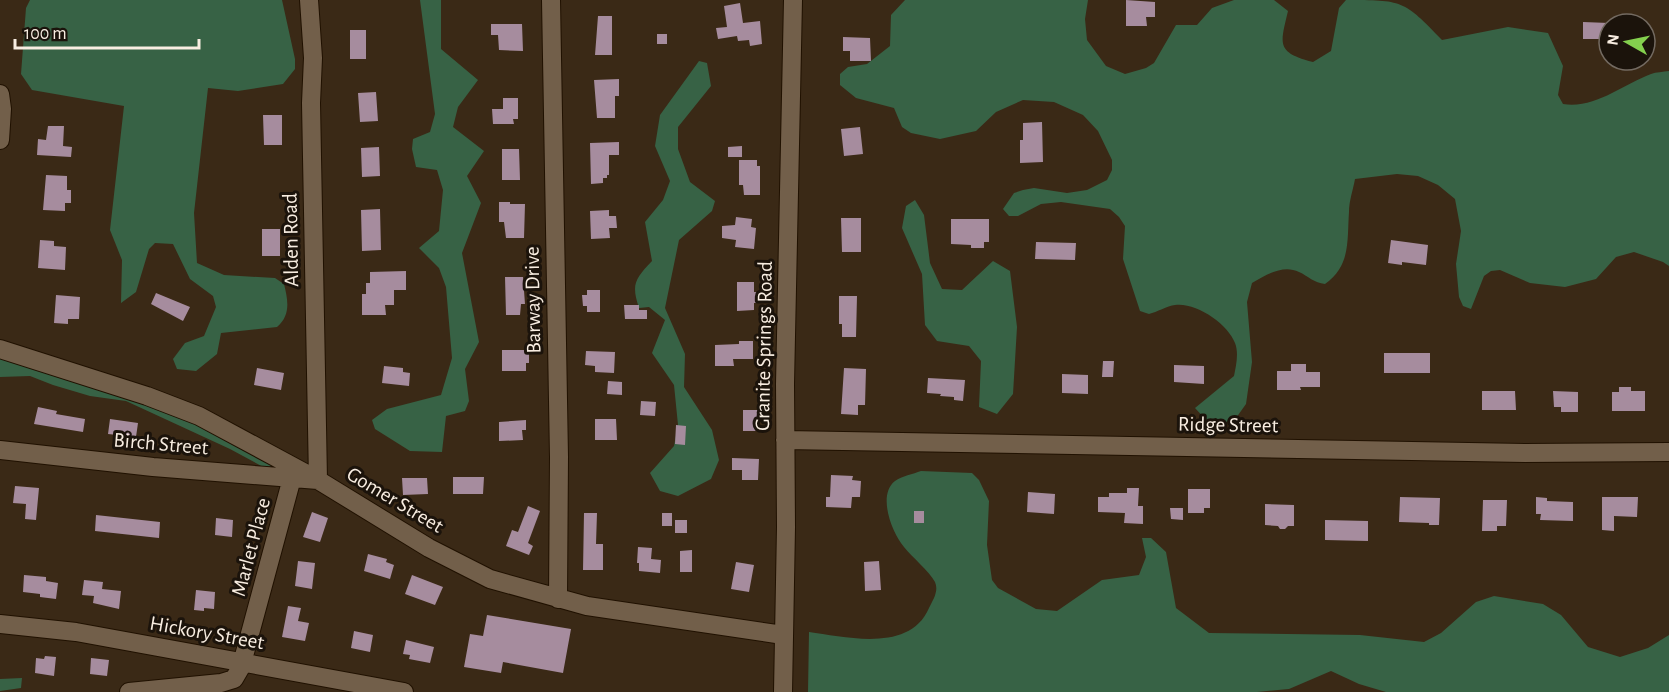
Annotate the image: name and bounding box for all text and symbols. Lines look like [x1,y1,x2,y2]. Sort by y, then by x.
scale bar [15,12,200,50]
north arrow [1597,12,1657,72]
text: 100 m [24,25,67,43]
text: N [1604,33,1622,47]
street label: Alden Road [280,193,302,287]
street label: Barway Drive [522,246,544,354]
street label: Granite Springs Road [752,261,776,431]
street label: Ridge Street [1178,414,1279,436]
street label: Birch Street [113,429,210,459]
street label: Gomer Street [343,463,447,537]
street label: Marlet Place [228,495,274,599]
street label: Hickory Street [148,613,266,653]

